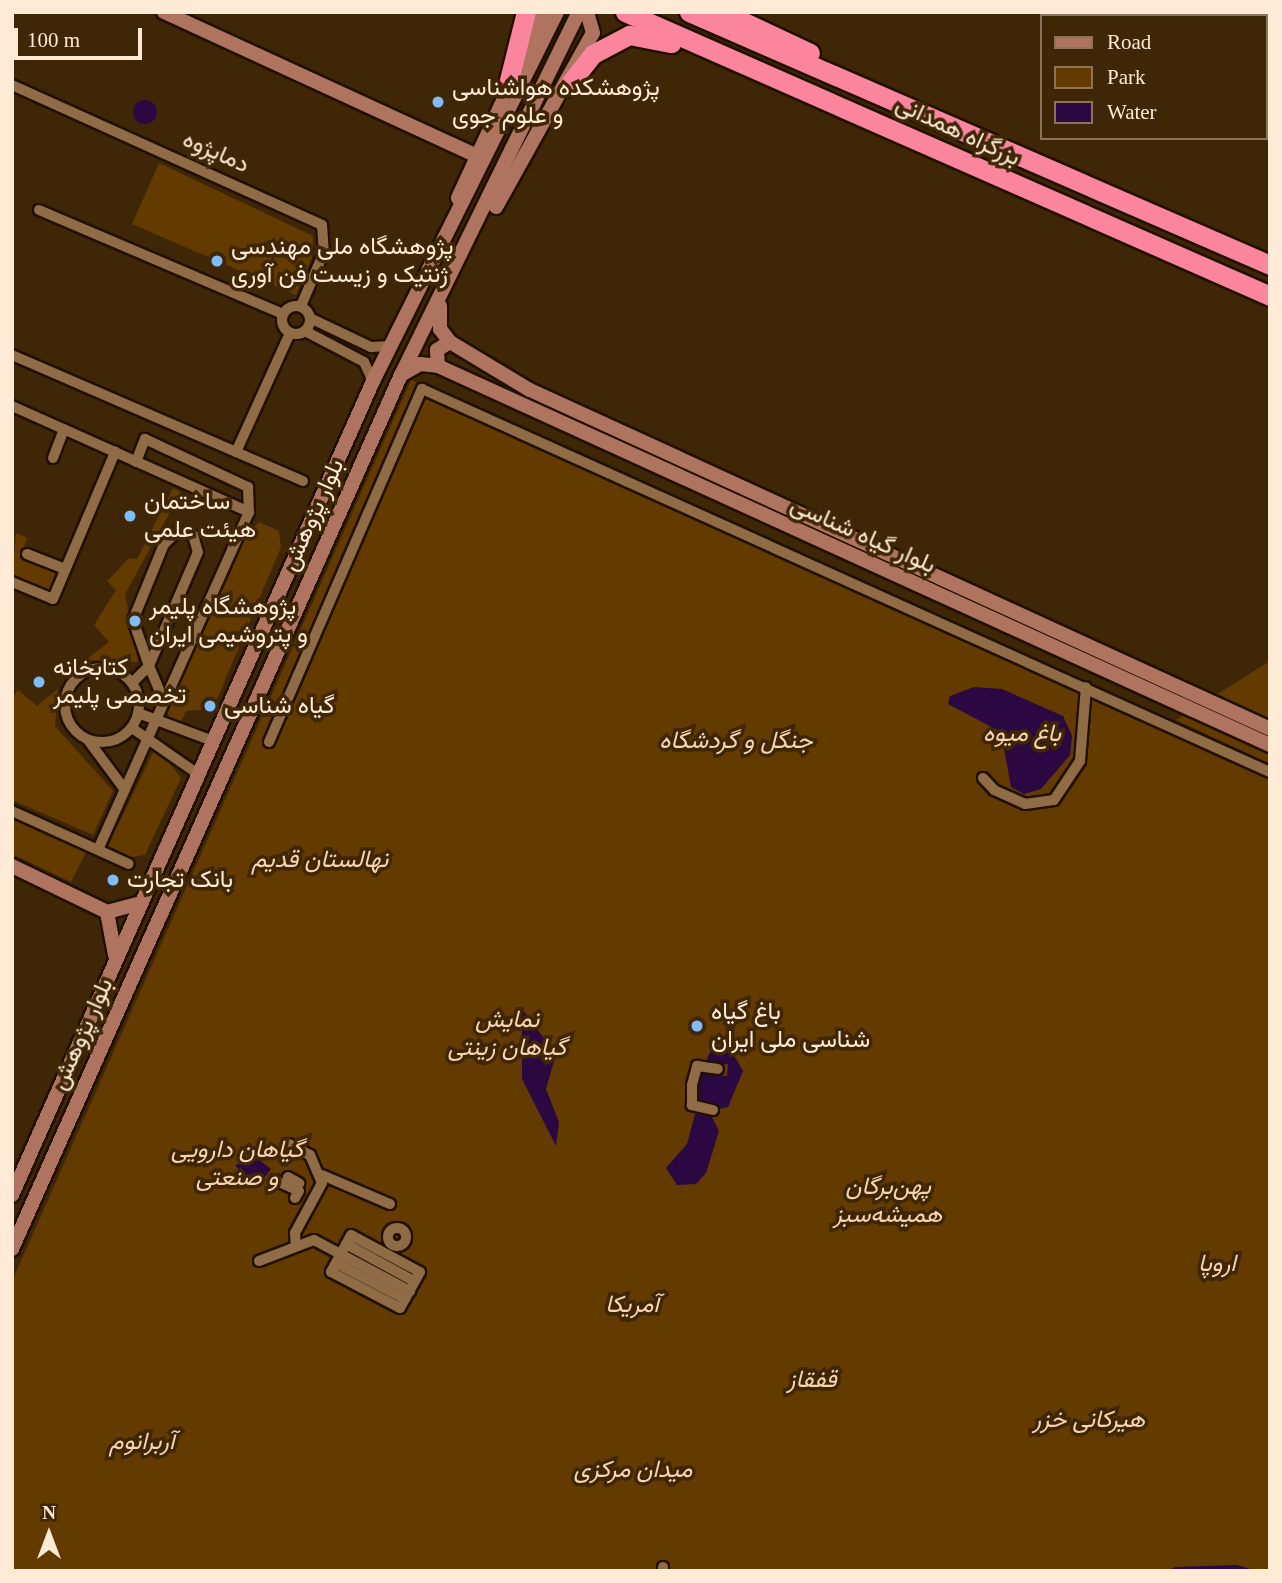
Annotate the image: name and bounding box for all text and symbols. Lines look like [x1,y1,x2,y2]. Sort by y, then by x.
scale bar [18,14,145,58]
legend [1040,14,1268,140]
text: 100 m [27,28,80,52]
text: Road [1107,30,1151,54]
text: Park [1107,65,1146,89]
place label: پژوهشکده هواشناسی و علوم جوی [452,74,660,130]
street label: بزرگراه همدانی [891,90,1025,172]
marker: پژوهشکده هواشناسی و علوم جوی [430,94,446,110]
text: Water [1107,100,1157,124]
street label: دماپژوه [178,125,254,179]
place label: پژوهشگاه ملی مهندسی ژنتیک و زیست فن آوری [231,233,454,289]
marker: پژوهشگاه ملی مهندسی ژنتیک و زیست فن آوری [209,253,225,269]
street label: بلوار پژوهش [276,455,350,575]
place label: ساختمان هیئت علمی [144,488,256,544]
street label: بلوار گیاه شناسی [786,490,940,580]
marker: ساختمان هیئت علمی [122,508,138,524]
place label: پژوهشگاه پلیمر و پتروشیمی ایران [149,593,308,649]
marker: پژوهشگاه پلیمر و پتروشیمی ایران [127,613,143,629]
place label: کتابخانه تخصصی پلیمر [53,654,186,710]
marker: کتابخانه تخصصی پلیمر [31,674,47,690]
place label: گیاه شناسی [224,692,335,720]
marker: گیاه شناسی [202,698,218,714]
park label: باغ میوه [983,720,1061,748]
park label: جنگل و گردشگاه [659,727,813,755]
park label: نهالستان قدیم [252,846,388,874]
place label: بانک تجارت [127,866,233,894]
marker: بانک تجارت [105,872,121,888]
street label: بلوار پژوهش [45,974,119,1094]
place label: باغ گیاه‌ شناسی ملی ایران [711,998,870,1054]
park label: نمایش گیاهان زینتی [448,1006,566,1062]
marker: باغ گیاه‌ شناسی ملی ایران [689,1018,705,1034]
park label: گیاهان دارویی و صنعتی [171,1136,303,1192]
park label: پهن‌برگان همیشه‌سبز [834,1173,942,1229]
park label: اروپا [1198,1250,1236,1278]
park label: آمریکا [605,1291,659,1319]
park label: قفقاز [787,1366,837,1394]
park label: هیرکانی خزر [1033,1406,1145,1434]
park label: آربرانوم [109,1428,175,1456]
park label: میدان مرکزی [574,1456,692,1484]
north arrow [14,1499,84,1569]
text: N [42,1502,56,1523]

